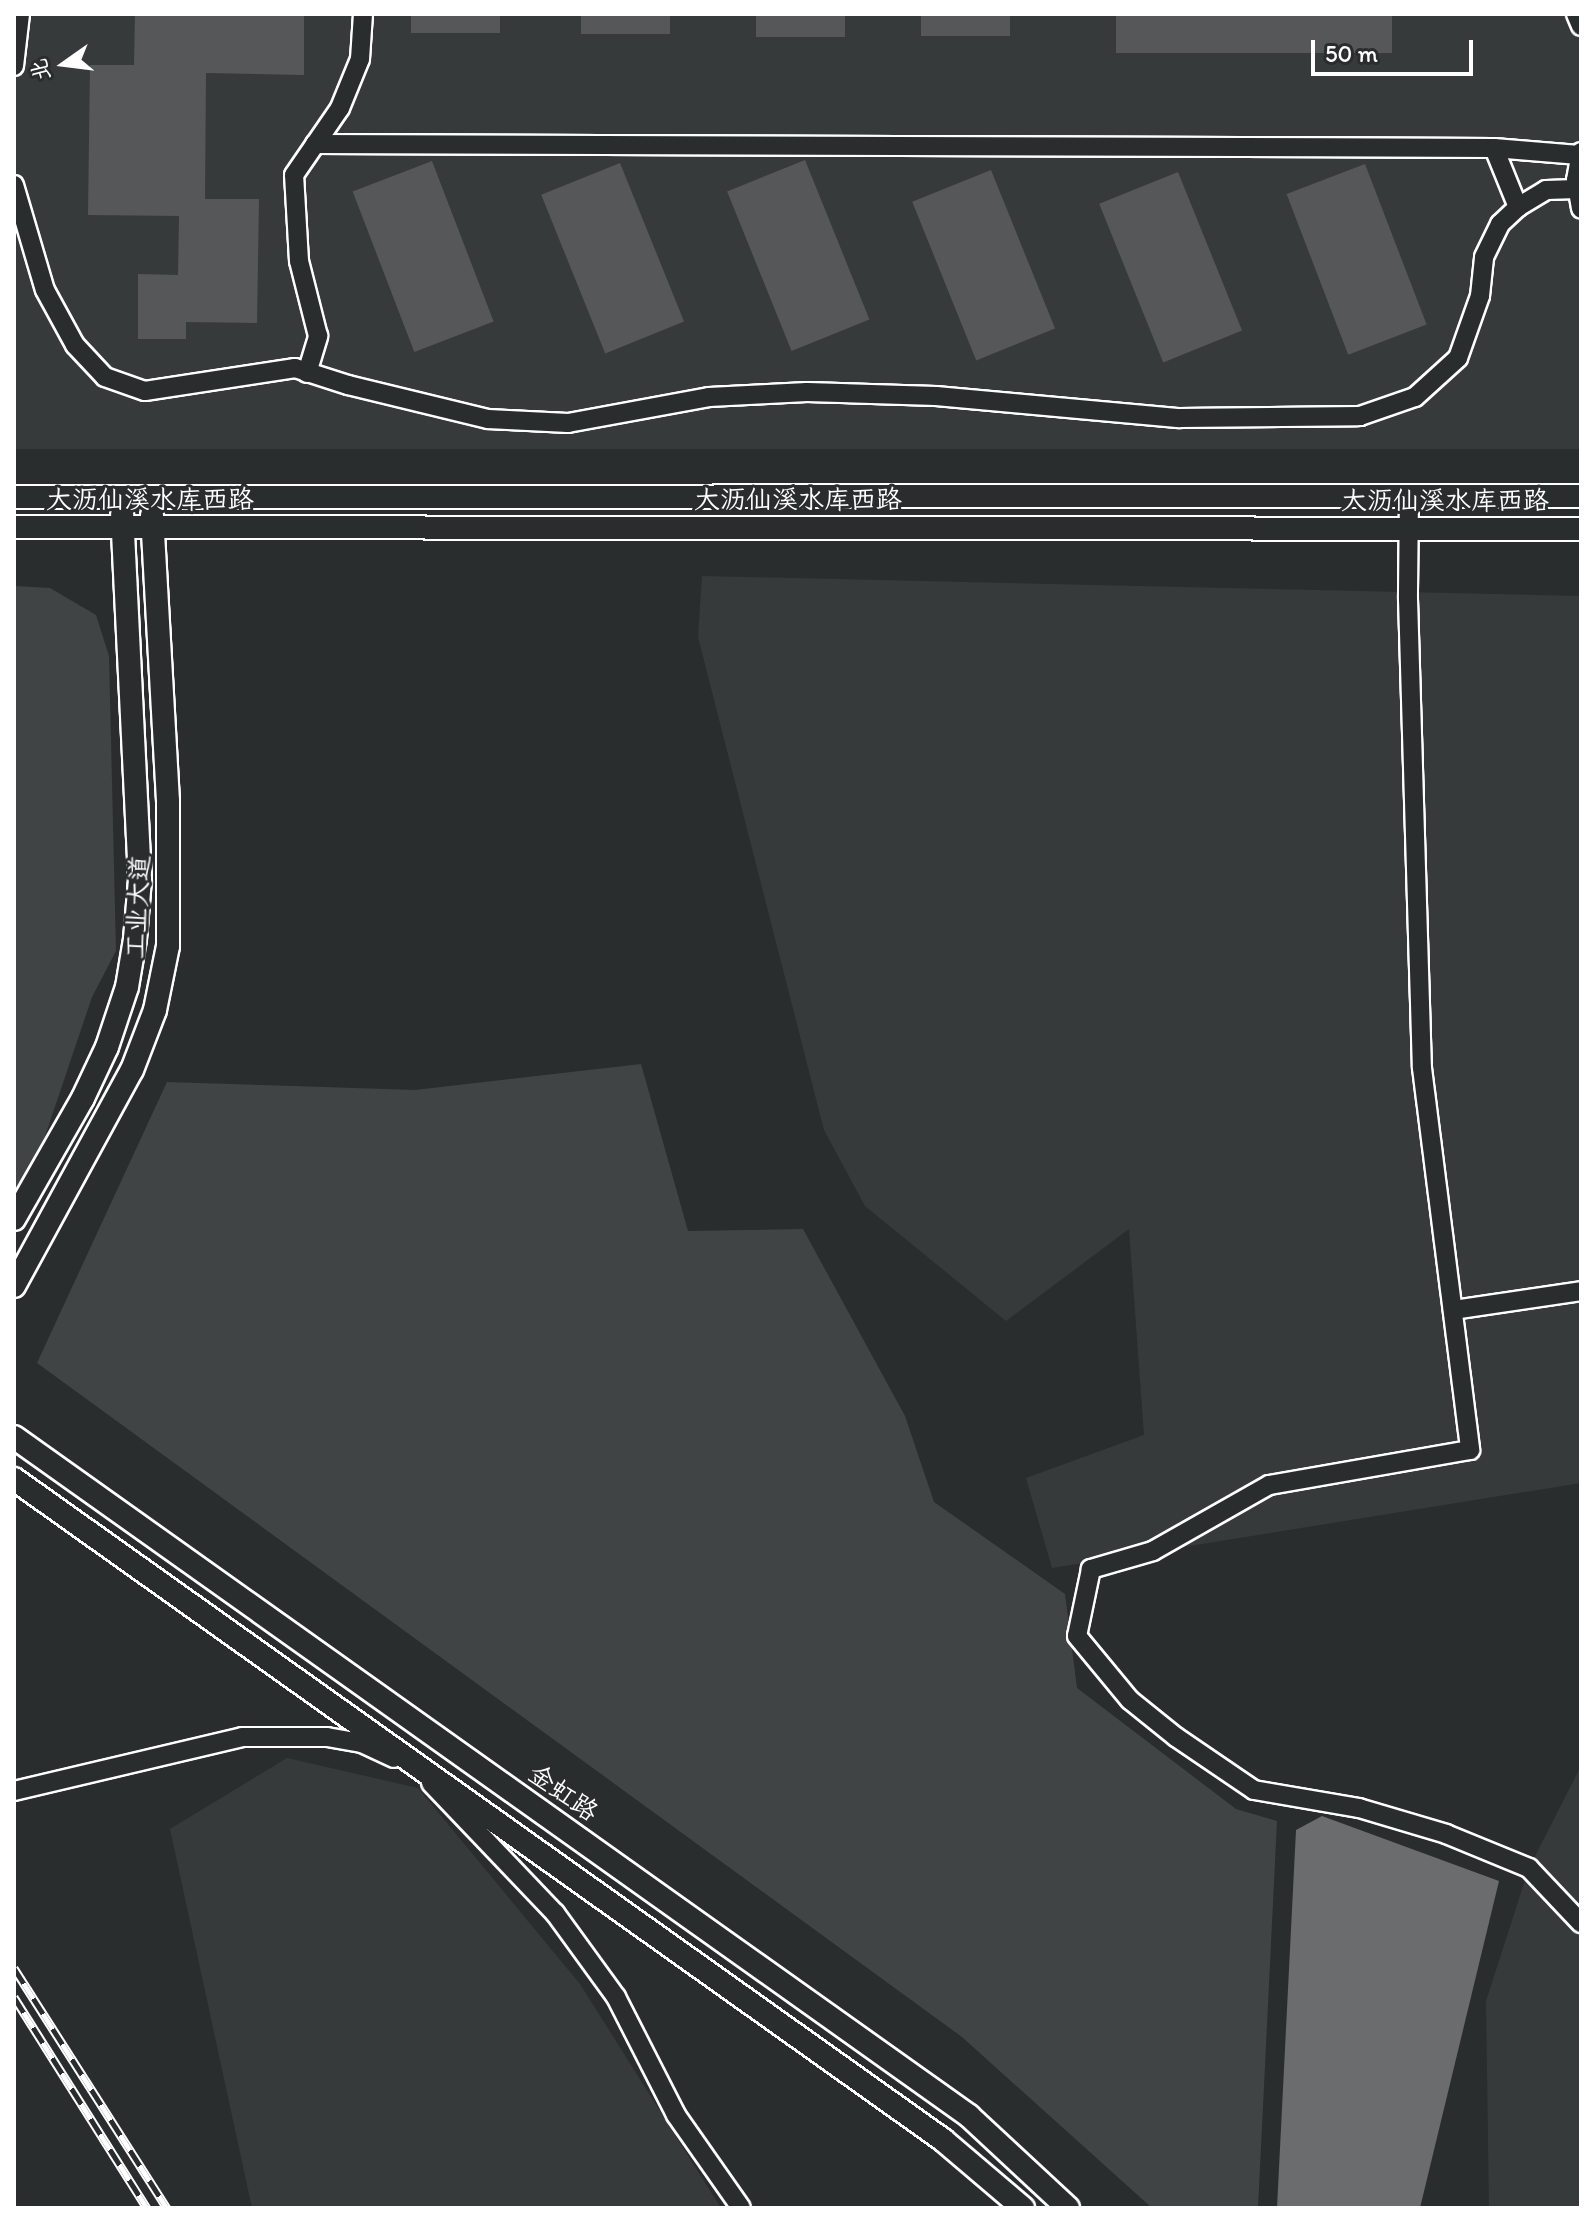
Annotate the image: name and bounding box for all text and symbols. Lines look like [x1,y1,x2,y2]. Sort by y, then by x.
north arrow [24,24,104,104]
scale bar [1315,24,1477,74]
text: 50 m [1325,39,1378,68]
text: 北 [24,56,56,84]
street label: 大沥仙溪水库西路 [46,484,254,516]
street label: 大沥仙溪水库西路 [694,484,902,516]
street label: 大沥仙溪水库西路 [1341,485,1549,517]
street label: 工业大道 [120,854,156,960]
street label: 金虹路 [522,1758,604,1828]

